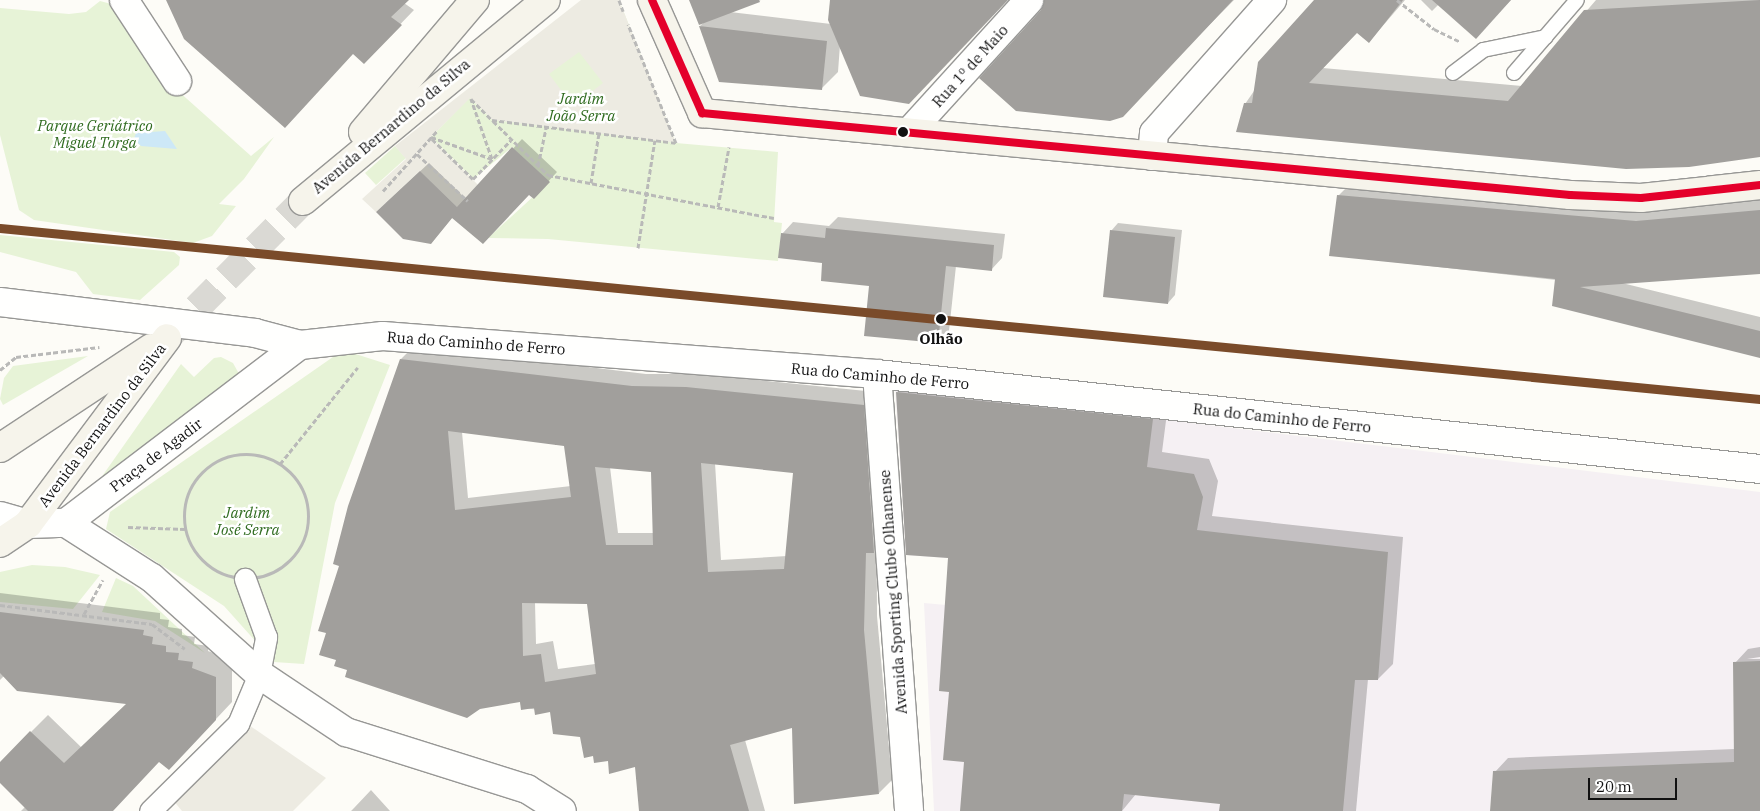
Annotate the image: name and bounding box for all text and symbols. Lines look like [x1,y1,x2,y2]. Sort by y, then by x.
street label: Rua 1º de Maio [928,21,1012,111]
street label: Avenida Bernardino da Silva [309,55,473,197]
park label: Jardim João Serra [547,89,615,124]
park label: Parque Geriátrico Miguel Torga [37,116,153,151]
unlabelled marker [898,127,908,137]
marker: Olhão [932,310,950,328]
street label: Rua do Caminho de Ferro [386,328,566,358]
place label: Olhão [919,330,963,348]
street label: Avenida Bernardino da Silva [35,340,169,510]
street label: Rua do Caminho de Ferro [790,359,970,393]
street label: Rua do Caminho de Ferro [1192,400,1372,436]
street label: Praça de Agadir [106,414,206,496]
street label: Avenida Sporting Clube Olhanense [875,469,911,715]
park label: Jardim José Serra [214,503,280,538]
scale bar [1590,768,1679,800]
text: 20 m [1596,777,1632,796]

